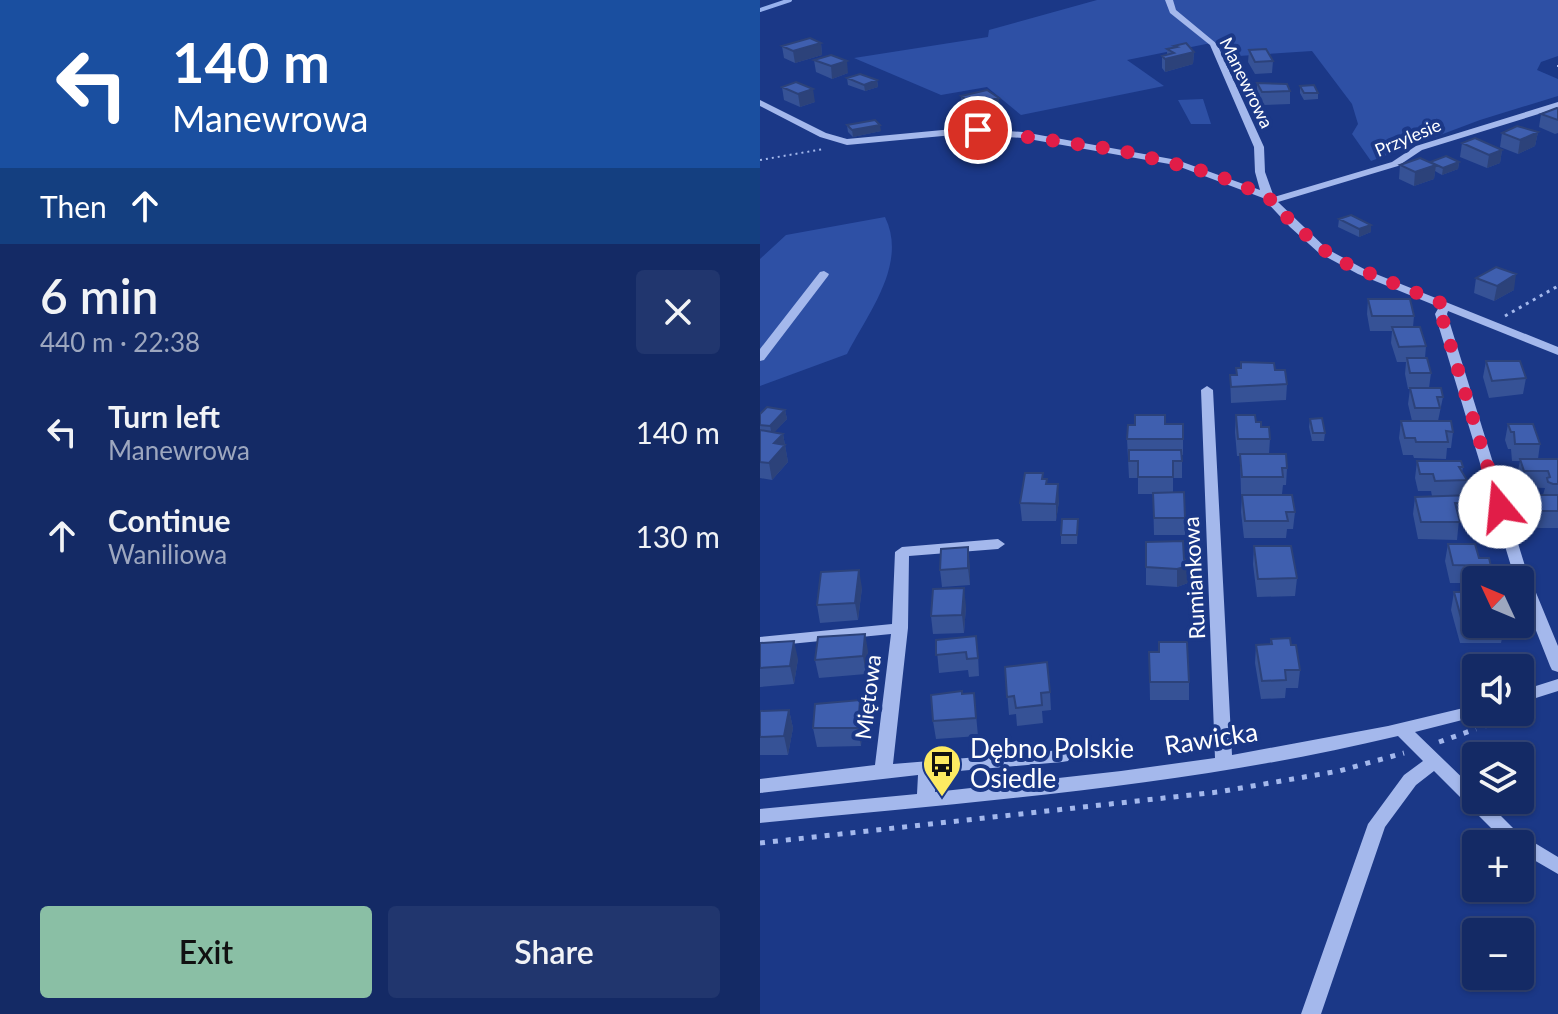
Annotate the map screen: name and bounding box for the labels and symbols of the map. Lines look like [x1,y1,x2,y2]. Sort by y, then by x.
street label: Manewrowa [1215,34,1278,132]
pin [944,96,1012,164]
street label: Przylesie [1371,113,1444,161]
position arrow [1458,465,1542,549]
street label: Rumiankowa [1177,516,1210,640]
north arrow [1462,566,1534,638]
street label: Miętowa [849,653,886,741]
street label: Rawicka [1162,715,1260,761]
place label: Dębno Polskie Osiedle [970,732,1134,794]
bus stop icon: Dębno Polskie Osiedle [921,743,963,798]

